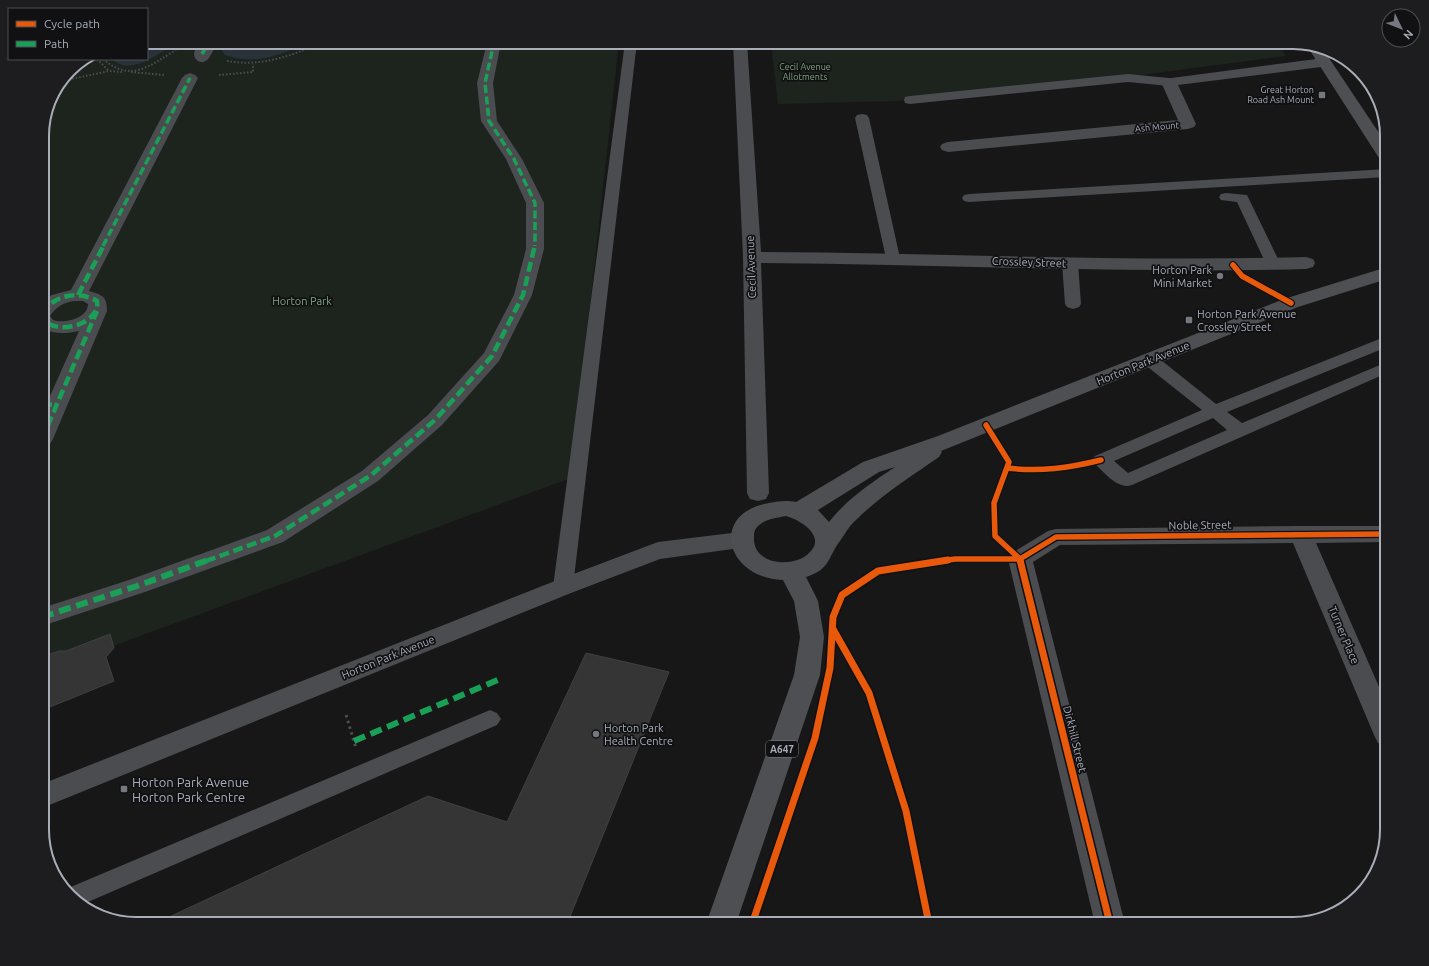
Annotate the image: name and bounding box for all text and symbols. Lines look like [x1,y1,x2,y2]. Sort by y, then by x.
legend [8,8,148,60]
north arrow [1381,8,1421,48]
text: Cycle path [44,17,100,30]
text: N [1401,28,1416,42]
text: Path [44,37,69,50]
park label: Cecil Avenue Allotments [779,62,831,82]
place label: Great Horton Road Ash Mount [1247,85,1314,105]
marker: Great Horton Road Ash Mount [1317,90,1327,100]
street label: Ash Mount [1135,120,1180,134]
street label: Cecil Avenue [744,235,758,299]
street label: Crossley Street [992,255,1067,269]
place label: Horton Park Mini Market [1152,264,1213,289]
marker: Horton Park Mini Market [1215,271,1225,281]
park label: Horton Park [272,295,332,307]
place label: Horton Park Avenue Crossley Street [1197,308,1296,333]
marker: Horton Park Avenue Crossley Street [1184,315,1194,325]
street label: Horton Park Avenue [1095,339,1191,387]
street label: Noble Street [1168,518,1232,532]
street label: Turner Place [1326,604,1362,666]
street label: Horton Park Avenue [340,633,436,681]
street label: Dirkhill Street [1061,704,1089,774]
place label: Horton Park Health Centre [604,722,673,747]
marker: Horton Park Health Centre [591,729,601,739]
road number: A647 [766,741,798,757]
place label: Horton Park Avenue Horton Park Centre [132,775,249,804]
marker: Horton Park Avenue Horton Park Centre [119,784,129,794]

